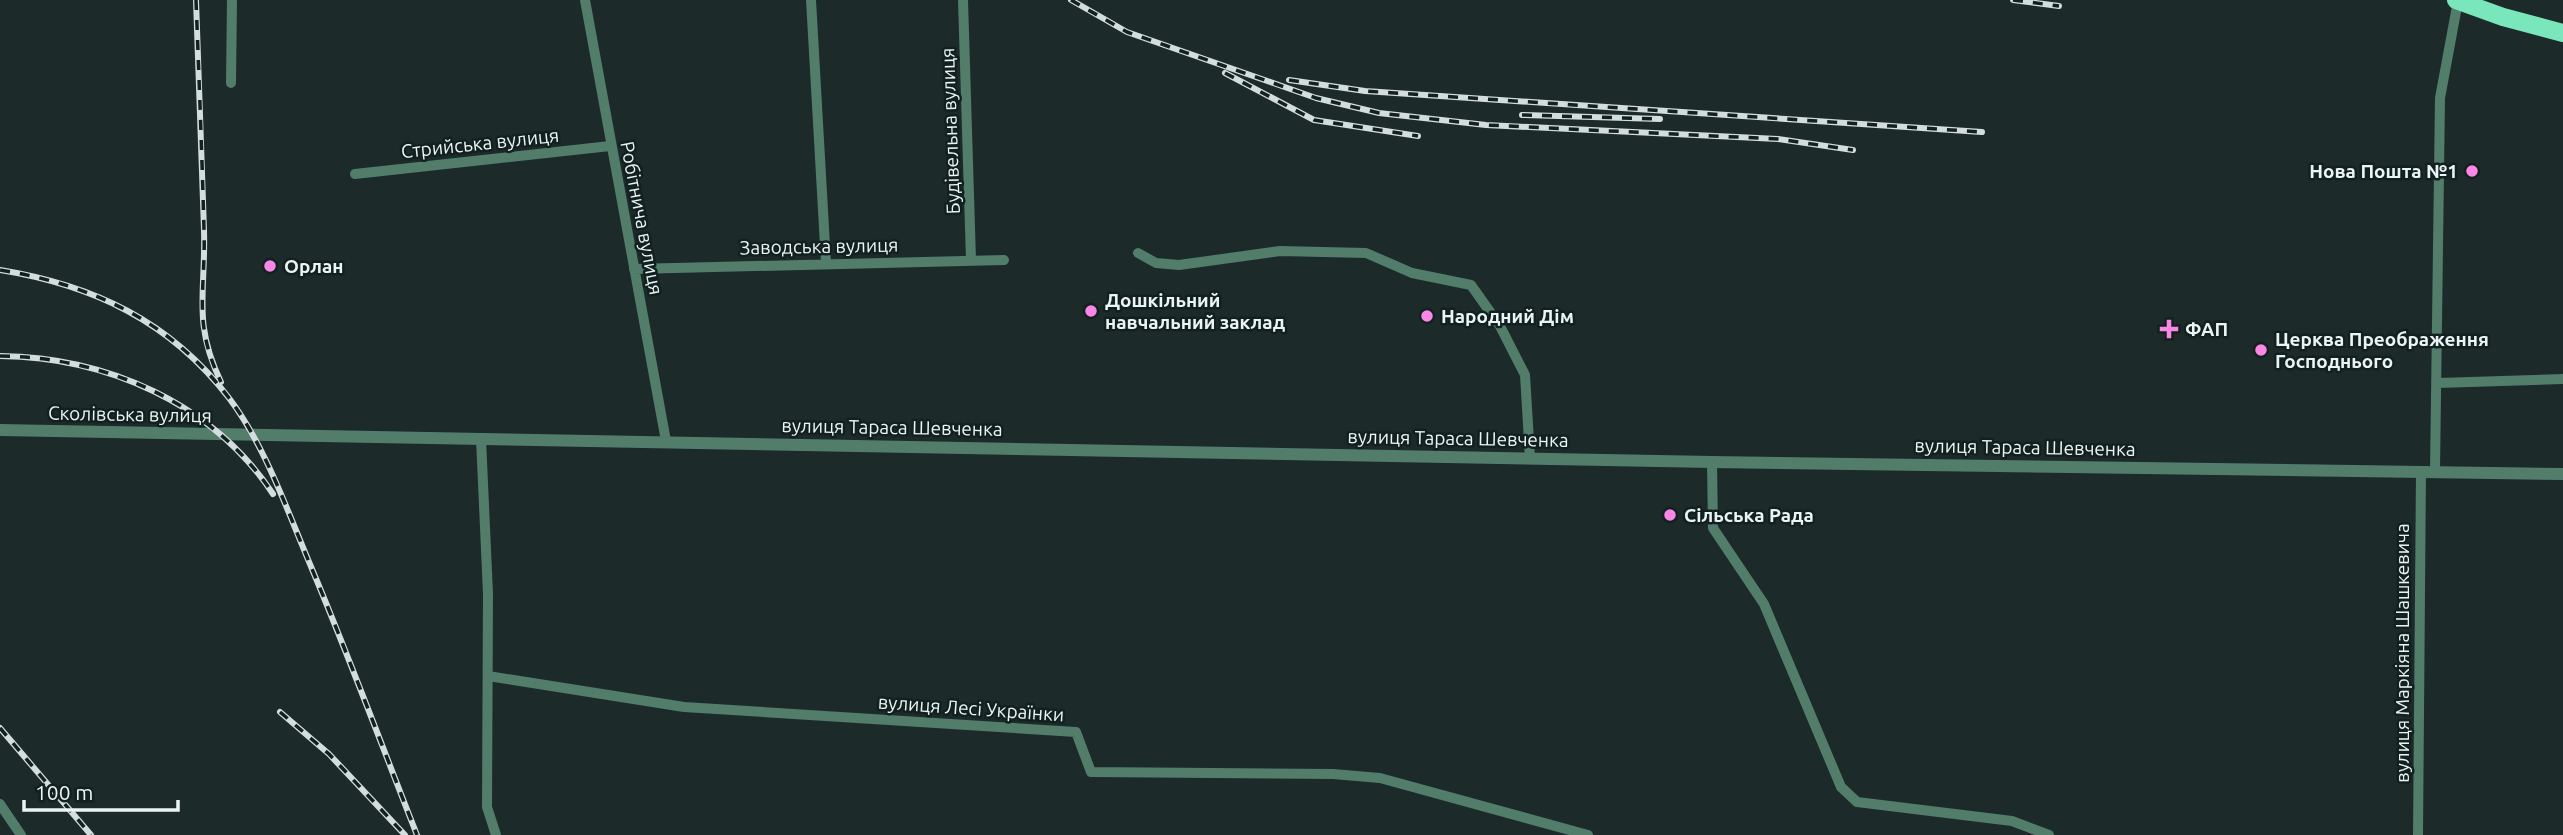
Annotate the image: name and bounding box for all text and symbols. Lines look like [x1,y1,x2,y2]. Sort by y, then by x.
street label: Будівельна вулиця [936,47,964,215]
street label: Стрийська вулиця [400,124,560,162]
street label: Робітнича вулиця [616,139,668,297]
place label: Нова Пошта №1 [2309,160,2458,182]
marker: Нова Пошта №1 [2464,163,2480,179]
street label: Заводська вулиця [739,234,899,258]
place label: Орлан [284,255,344,277]
marker: Орлан [262,258,278,274]
place label: Дошкільний навчальний заклад [1105,289,1286,333]
marker: Дошкільний навчальний заклад [1083,303,1099,319]
place label: Народний Дім [1441,305,1574,327]
marker: Народний Дім [1419,308,1435,324]
place label: ФАП [2185,318,2228,340]
marker: ФАП [2159,319,2179,339]
place label: Церква Преображення Господнього [2275,328,2489,372]
marker: Церква Преображення Господнього [2253,342,2269,358]
street label: Сколівська вулиця [48,402,212,426]
street label: вулиця Тараса Шевченка [781,414,1003,440]
street label: вулиця Тараса Шевченка [1347,425,1569,451]
street label: вулиця Тараса Шевченка [1914,434,2136,460]
place label: Сільська Рада [1684,504,1814,526]
marker: Сільська Рада [1662,507,1678,523]
street label: вулиця Маркіяна Шашкевича [2391,523,2413,783]
street label: вулиця Лесі Українки [877,691,1065,725]
scale bar [24,768,178,812]
text: 100 m [35,780,93,804]

